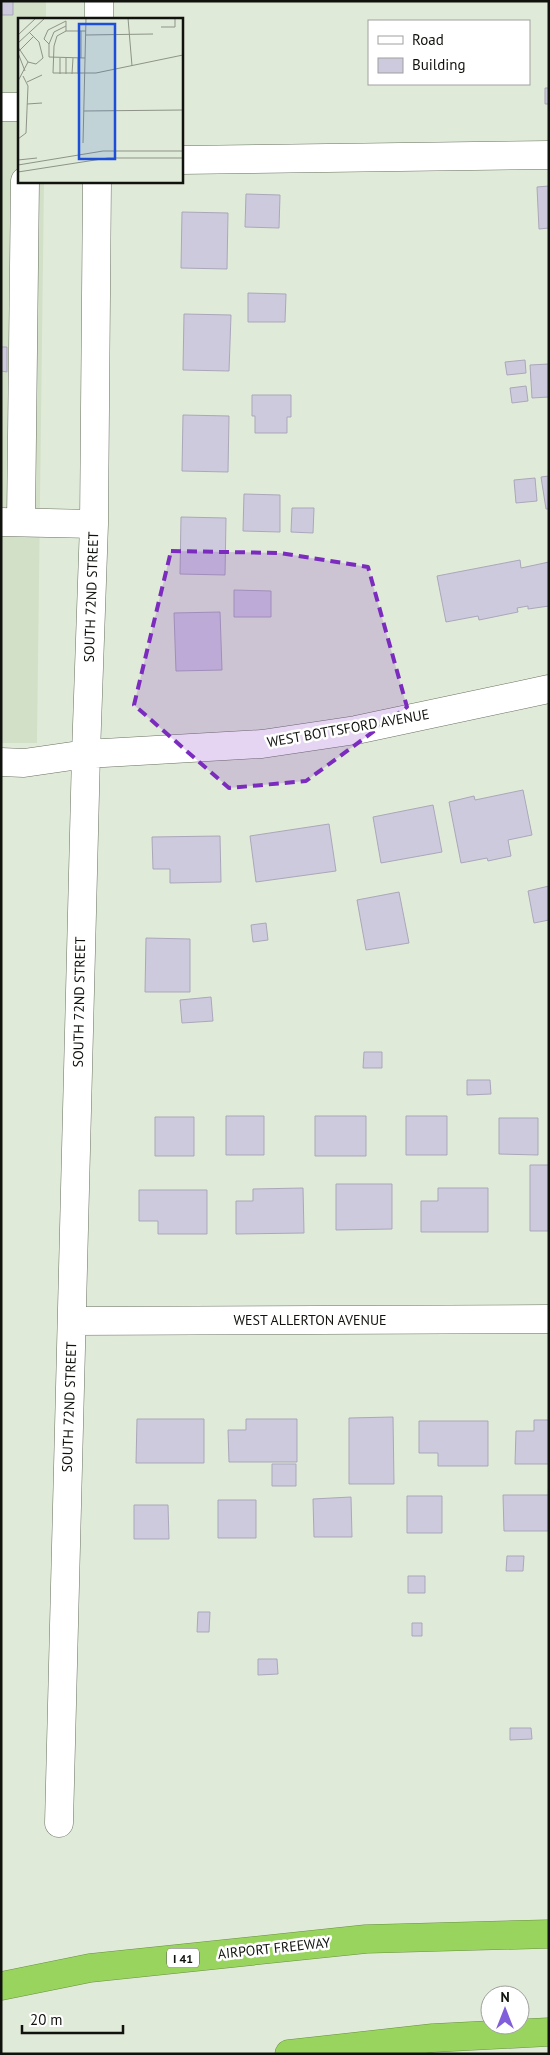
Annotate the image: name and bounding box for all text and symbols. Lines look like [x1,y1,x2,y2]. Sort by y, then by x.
inset map [18,18,182,182]
legend [368,20,530,85]
text: Road [412,30,444,49]
text: Building [412,55,466,74]
street label: SOUTH 72ND STREET [80,531,102,663]
street label: WEST BOTTSFORD AVENUE [265,705,431,751]
street label: SOUTH 72ND STREET [69,936,89,1068]
street label: WEST ALLERTON AVENUE [233,1311,387,1329]
street label: SOUTH 72ND STREET [58,1341,80,1473]
street label: AIRPORT FREEWAY [217,1933,331,1963]
road number: I 41 [167,1949,199,1968]
north arrow [480,1985,530,2035]
text: N [500,1988,510,2006]
scale bar [22,2002,124,2034]
text: 20 m [30,2010,63,2029]

